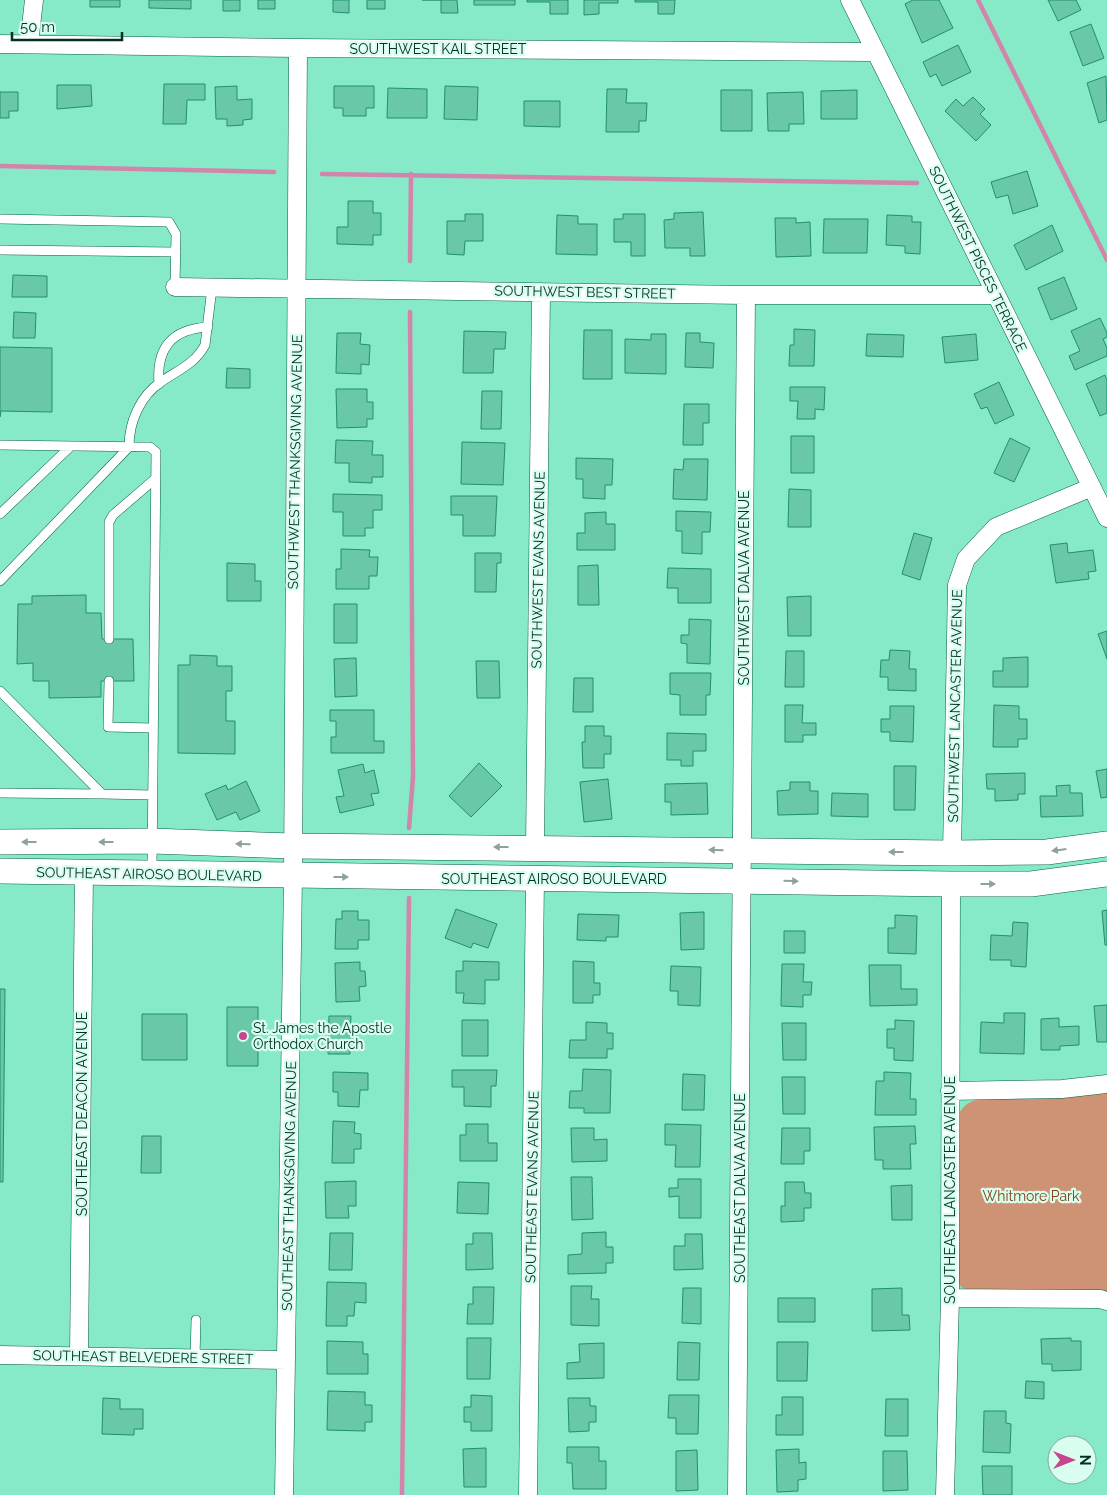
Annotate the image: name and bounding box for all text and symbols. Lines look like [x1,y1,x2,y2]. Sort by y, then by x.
scale bar [12,10,122,42]
text: 50 m [20,18,55,36]
street label: SOUTHWEST KAIL STREET [350,41,527,57]
street label: SOUTHWEST PISCES TERRACE [926,164,1030,354]
street label: SOUTHWEST BEST STREET [494,282,676,302]
street label: SOUTHWEST THANKSGIVING AVENUE [285,334,305,590]
street label: SOUTHWEST EVANS AVENUE [528,471,548,669]
street label: SOUTHWEST DALVA AVENUE [736,490,752,686]
street label: SOUTHWEST LANCASTER AVENUE [945,589,965,823]
one-way arrow [21,838,37,846]
one-way arrow [97,838,113,846]
one-way arrow [235,840,251,848]
one-way arrow [493,843,509,851]
one-way arrow [708,846,724,854]
one-way arrow [1050,846,1066,854]
one-way arrow [888,848,904,856]
street label: SOUTHEAST AIROSO BOULEVARD [36,864,262,884]
street label: SOUTHEAST AIROSO BOULEVARD [441,871,667,887]
one-way arrow [334,873,350,881]
one-way arrow [783,877,799,885]
one-way arrow [980,880,996,888]
street label: SOUTHEAST DEACON AVENUE [74,1012,90,1216]
place label: St. James the Apostle Orthodox Church [253,1020,392,1052]
marker: St. James the Apostle Orthodox Church [237,1030,249,1042]
street label: SOUTHEAST THANKSGIVING AVENUE [279,1061,299,1311]
street label: SOUTHEAST LANCASTER AVENUE [942,1076,958,1304]
street label: SOUTHEAST EVANS AVENUE [522,1091,542,1283]
street label: SOUTHEAST DALVA AVENUE [732,1093,748,1283]
park label: Whitmore Park [983,1188,1080,1204]
street label: SOUTHEAST BELVEDERE STREET [33,1347,254,1367]
north arrow [1047,1435,1097,1485]
text: N [1077,1455,1093,1465]

